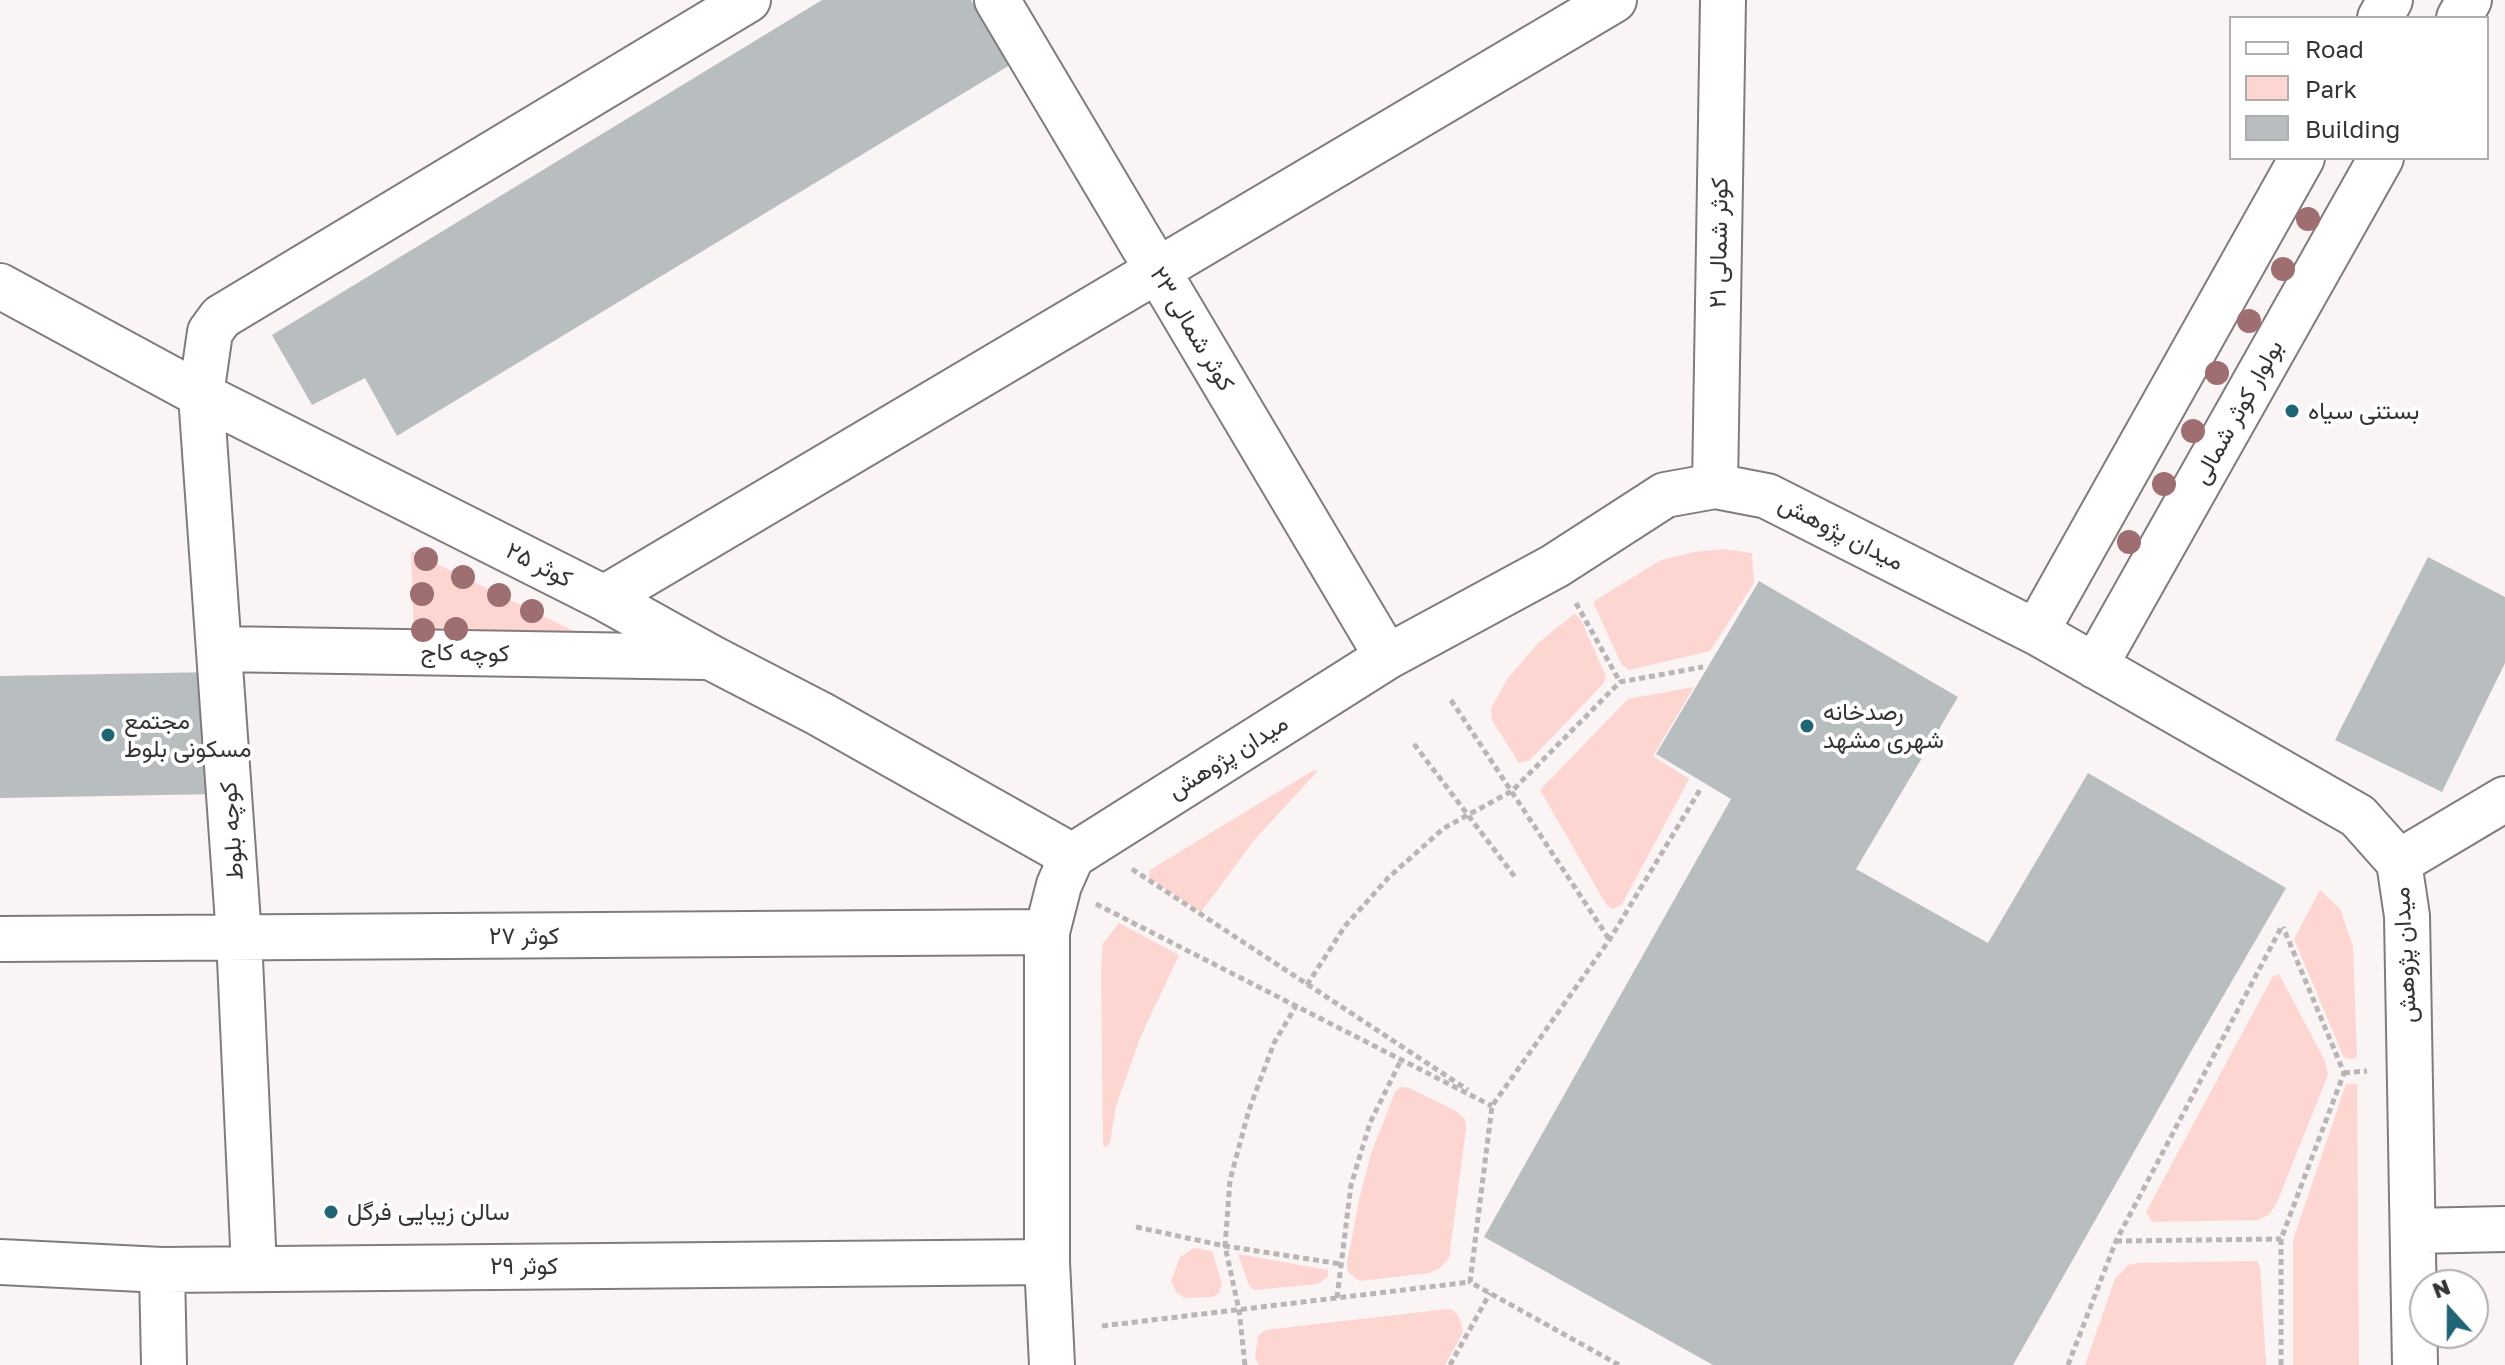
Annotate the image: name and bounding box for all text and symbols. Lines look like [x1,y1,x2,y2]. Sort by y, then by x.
legend [2229,16,2489,160]
text: Road [2305,34,2364,63]
text: Park [2305,74,2357,103]
text: Building [2305,114,2400,143]
street label: کوثر شمالی ۲۱ [1703,177,1735,309]
street label: کوثر شمالی ۲۳ [1144,262,1240,396]
street label: بولوار کوثر شمالی [2186,335,2290,489]
place label: بستنی سیاه [2308,397,2419,425]
marker: بستنی سیاه [2283,402,2301,420]
street label: میدان پژوهش [1774,489,1908,577]
street label: کوثر ۲۵ [501,536,577,594]
street label: کوچه کاج [420,638,510,668]
place label: رصدخانه شهری مشهد [1823,698,1944,754]
place label: مجتمع مسکونی بلوط [124,707,252,763]
street label: میدان پژوهش [1163,709,1293,805]
marker: رصدخانه شهری مشهد [1798,717,1816,735]
marker: مجتمع مسکونی بلوط [99,726,117,744]
street label: کوچه بلوط [214,781,250,881]
street label: میدان پژوهش [2387,886,2423,1024]
street label: کوثر ۲۷ [489,922,559,950]
place label: سالن زیبایی فرگل [347,1198,510,1226]
marker: سالن زیبایی فرگل [322,1203,340,1221]
street label: کوثر ۲۹ [490,1252,558,1280]
north arrow [2409,1269,2489,1349]
text: N [2428,1272,2454,1304]

